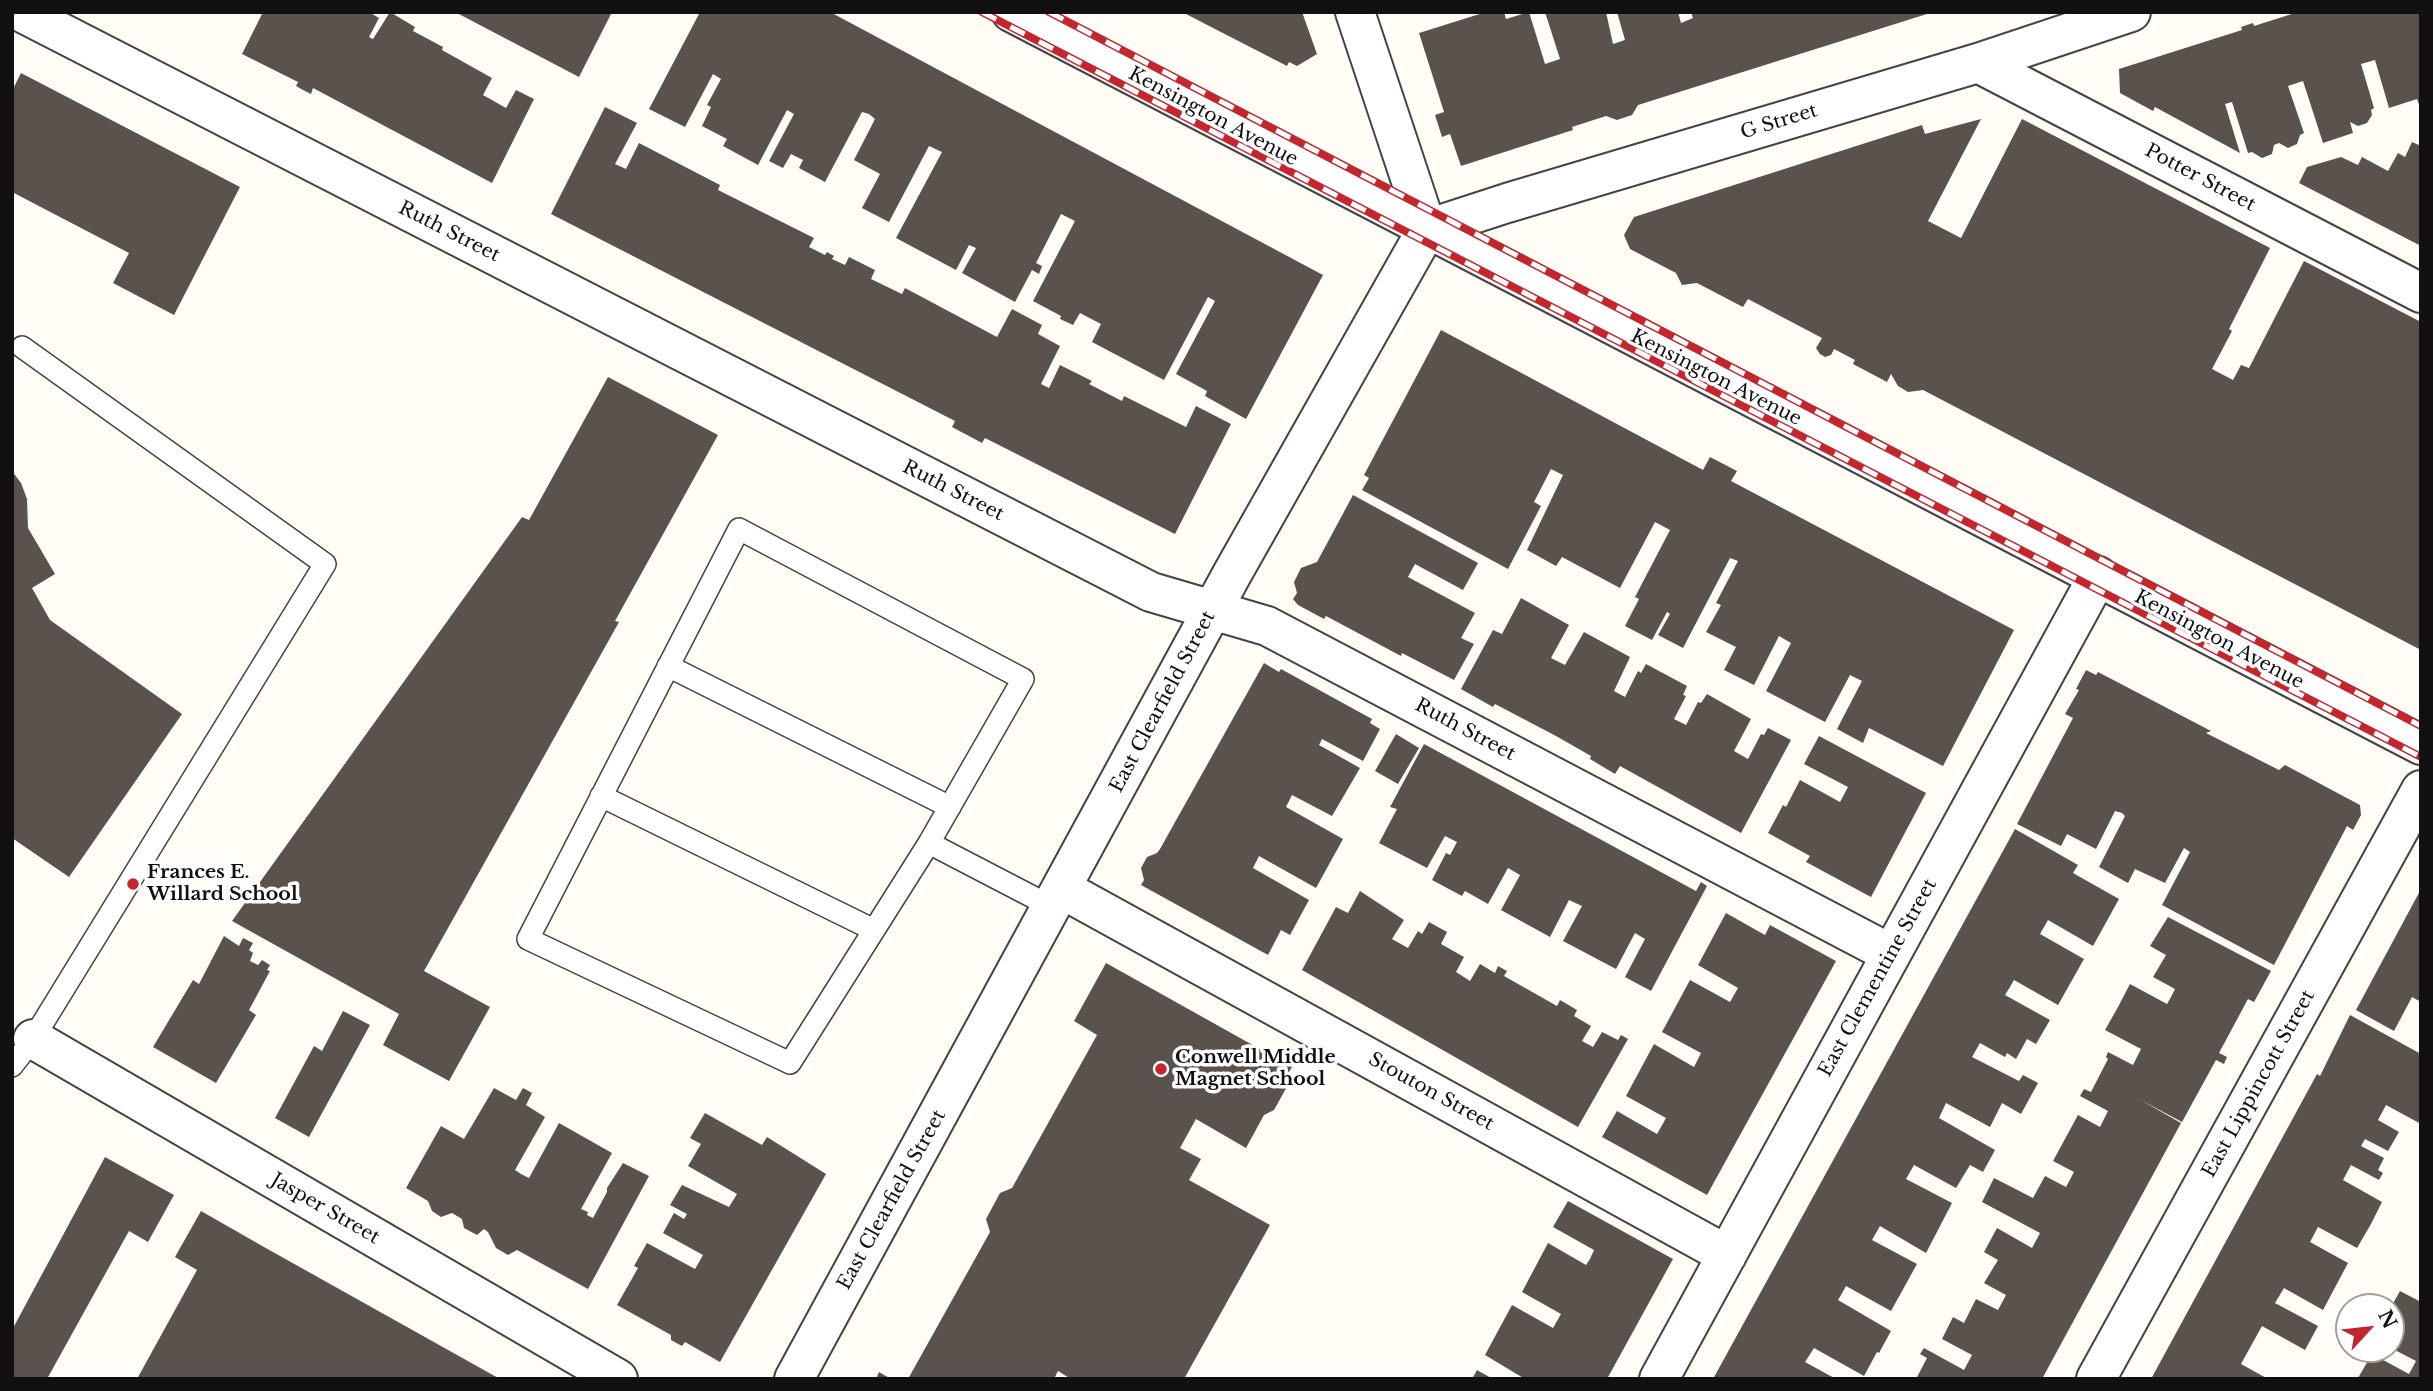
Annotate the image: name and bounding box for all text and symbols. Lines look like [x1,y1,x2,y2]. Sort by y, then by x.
street label: Kensington Avenue [1124,63,1302,171]
street label: G Street [1738,100,1820,144]
street label: Potter Street [2141,139,2259,217]
street label: Ruth Street [395,197,503,267]
street label: Kensington Avenue [1627,325,1805,431]
street label: Ruth Street [899,456,1007,526]
street label: Kensington Avenue [2130,586,2308,694]
street label: East Clearfield Street [1105,607,1221,797]
street label: Ruth Street [1411,694,1519,766]
place label: Frances E. Willard School [147,862,298,906]
street label: East Clementine Street [1814,875,1942,1081]
marker: Frances E. Willard School [125,876,141,892]
street label: East Lippincott Street [2198,986,2320,1182]
place label: Conwell Middle Magnet School [1175,1047,1336,1091]
street label: Stouton Street [1364,1048,1498,1136]
marker: Conwell Middle Magnet School [1153,1061,1169,1077]
street label: East Clearfield Street [833,1106,951,1294]
street label: Jasper Street [267,1169,383,1249]
north arrow [2335,1293,2405,1363]
text: N [2373,1306,2402,1332]

